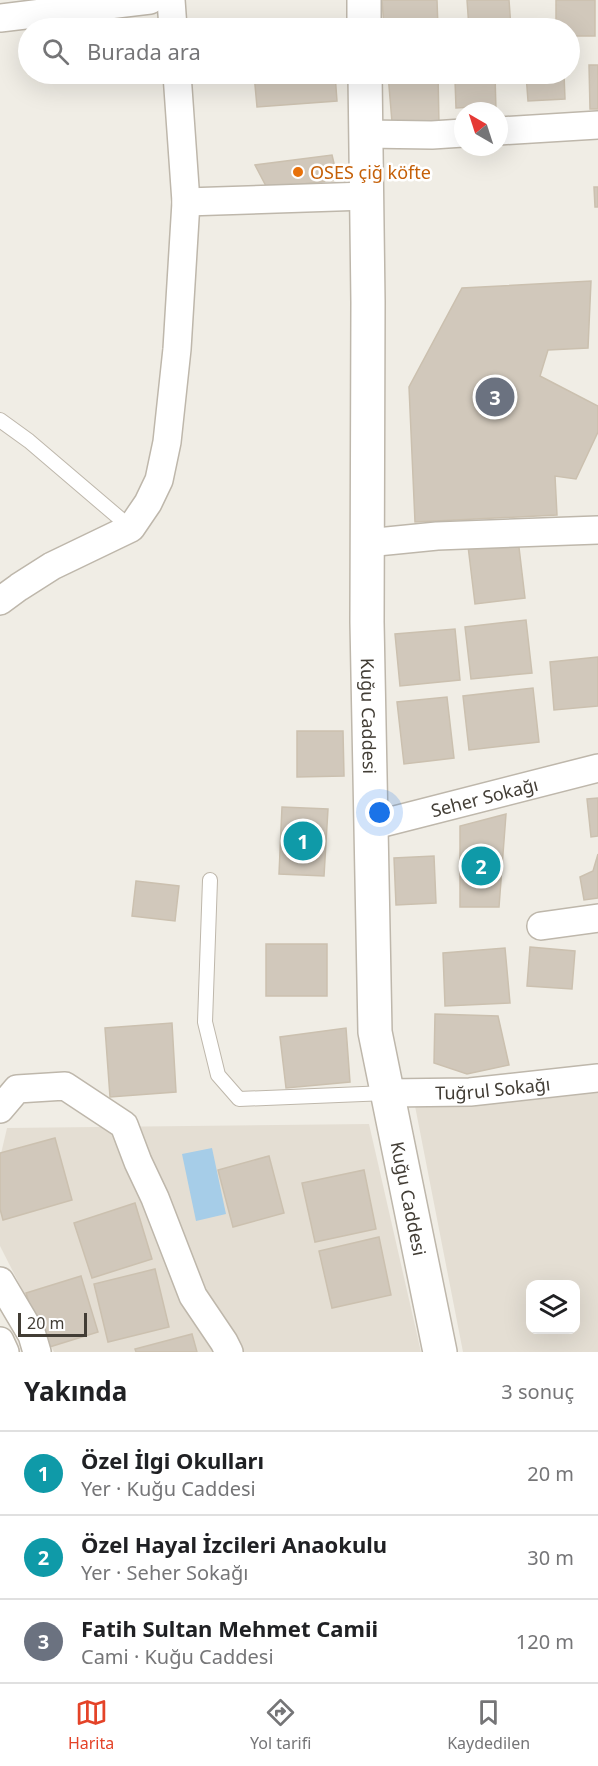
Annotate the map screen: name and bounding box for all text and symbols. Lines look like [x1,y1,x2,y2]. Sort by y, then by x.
search box [18,18,580,84]
icon: search [39,35,72,68]
text: Burada ara [87,36,201,66]
north arrow [454,102,508,156]
place label: OSES çiğ köfte [310,160,431,184]
marker: OSES çiğ köfte [291,165,305,179]
pin: 3 [476,374,514,420]
street label: Kuğu Caddesi [356,658,382,774]
street label: Seher Sokağı [428,772,540,822]
your location [365,798,394,827]
pin: 1 [284,818,322,864]
pin: 2 [462,844,500,888]
street label: Tuğrul Sokağı [435,1071,552,1104]
street label: Kuğu Caddesi [385,1139,432,1258]
map controls [526,1280,580,1334]
button: layers [526,1280,580,1334]
scale bar [18,1310,87,1338]
text: 20 m [27,1312,64,1334]
text: Yakında [24,1373,127,1409]
text: 3 sonuç [501,1378,574,1405]
text: Özel İlgi Okulları [81,1445,264,1475]
text: 1 [38,1460,49,1487]
text: 20 m [527,1460,574,1487]
text: Yer · Kuğu Caddesi [81,1475,256,1502]
text: Özel Hayal İzcileri Anaokulu [81,1529,387,1559]
text: 2 [38,1544,49,1571]
text: 30 m [527,1544,574,1571]
text: Yer · Seher Sokağı [81,1559,248,1586]
text: Fatih Sultan Mehmet Camii [81,1613,378,1643]
text: 3 [38,1628,49,1655]
text: 120 m [516,1628,574,1655]
text: Cami · Kuğu Caddesi [81,1643,274,1670]
tab: Harita [68,1696,114,1754]
tab: Yol tarifi [250,1696,311,1754]
tab: Kaydedilen [447,1696,530,1754]

